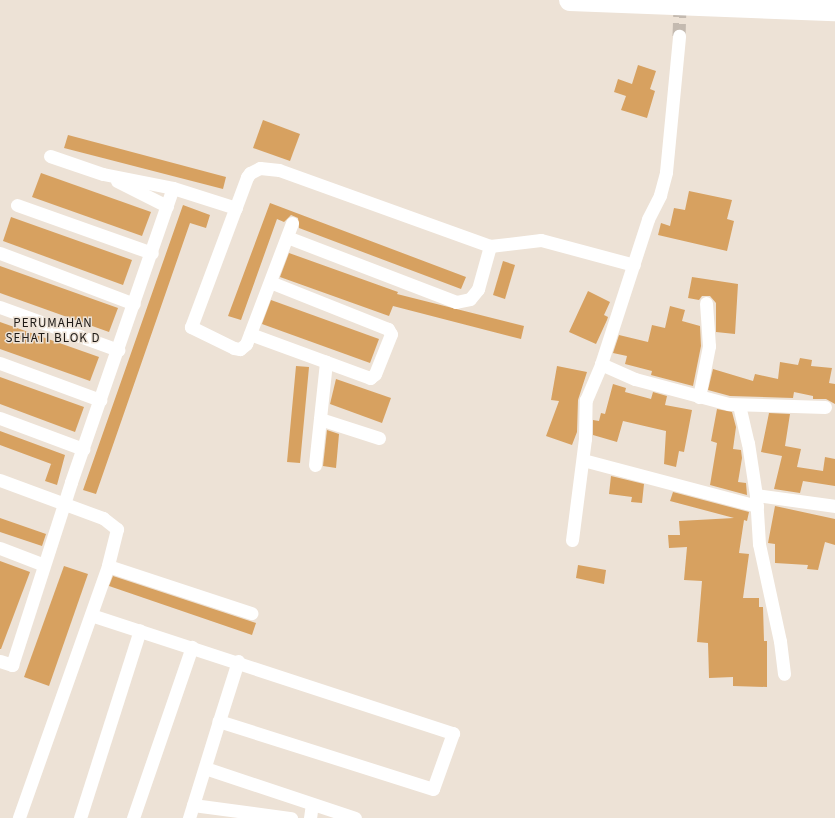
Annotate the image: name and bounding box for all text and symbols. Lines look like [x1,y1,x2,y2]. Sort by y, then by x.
district label: PERUMAHAN SEHATI BLOK D [6,316,100,347]

